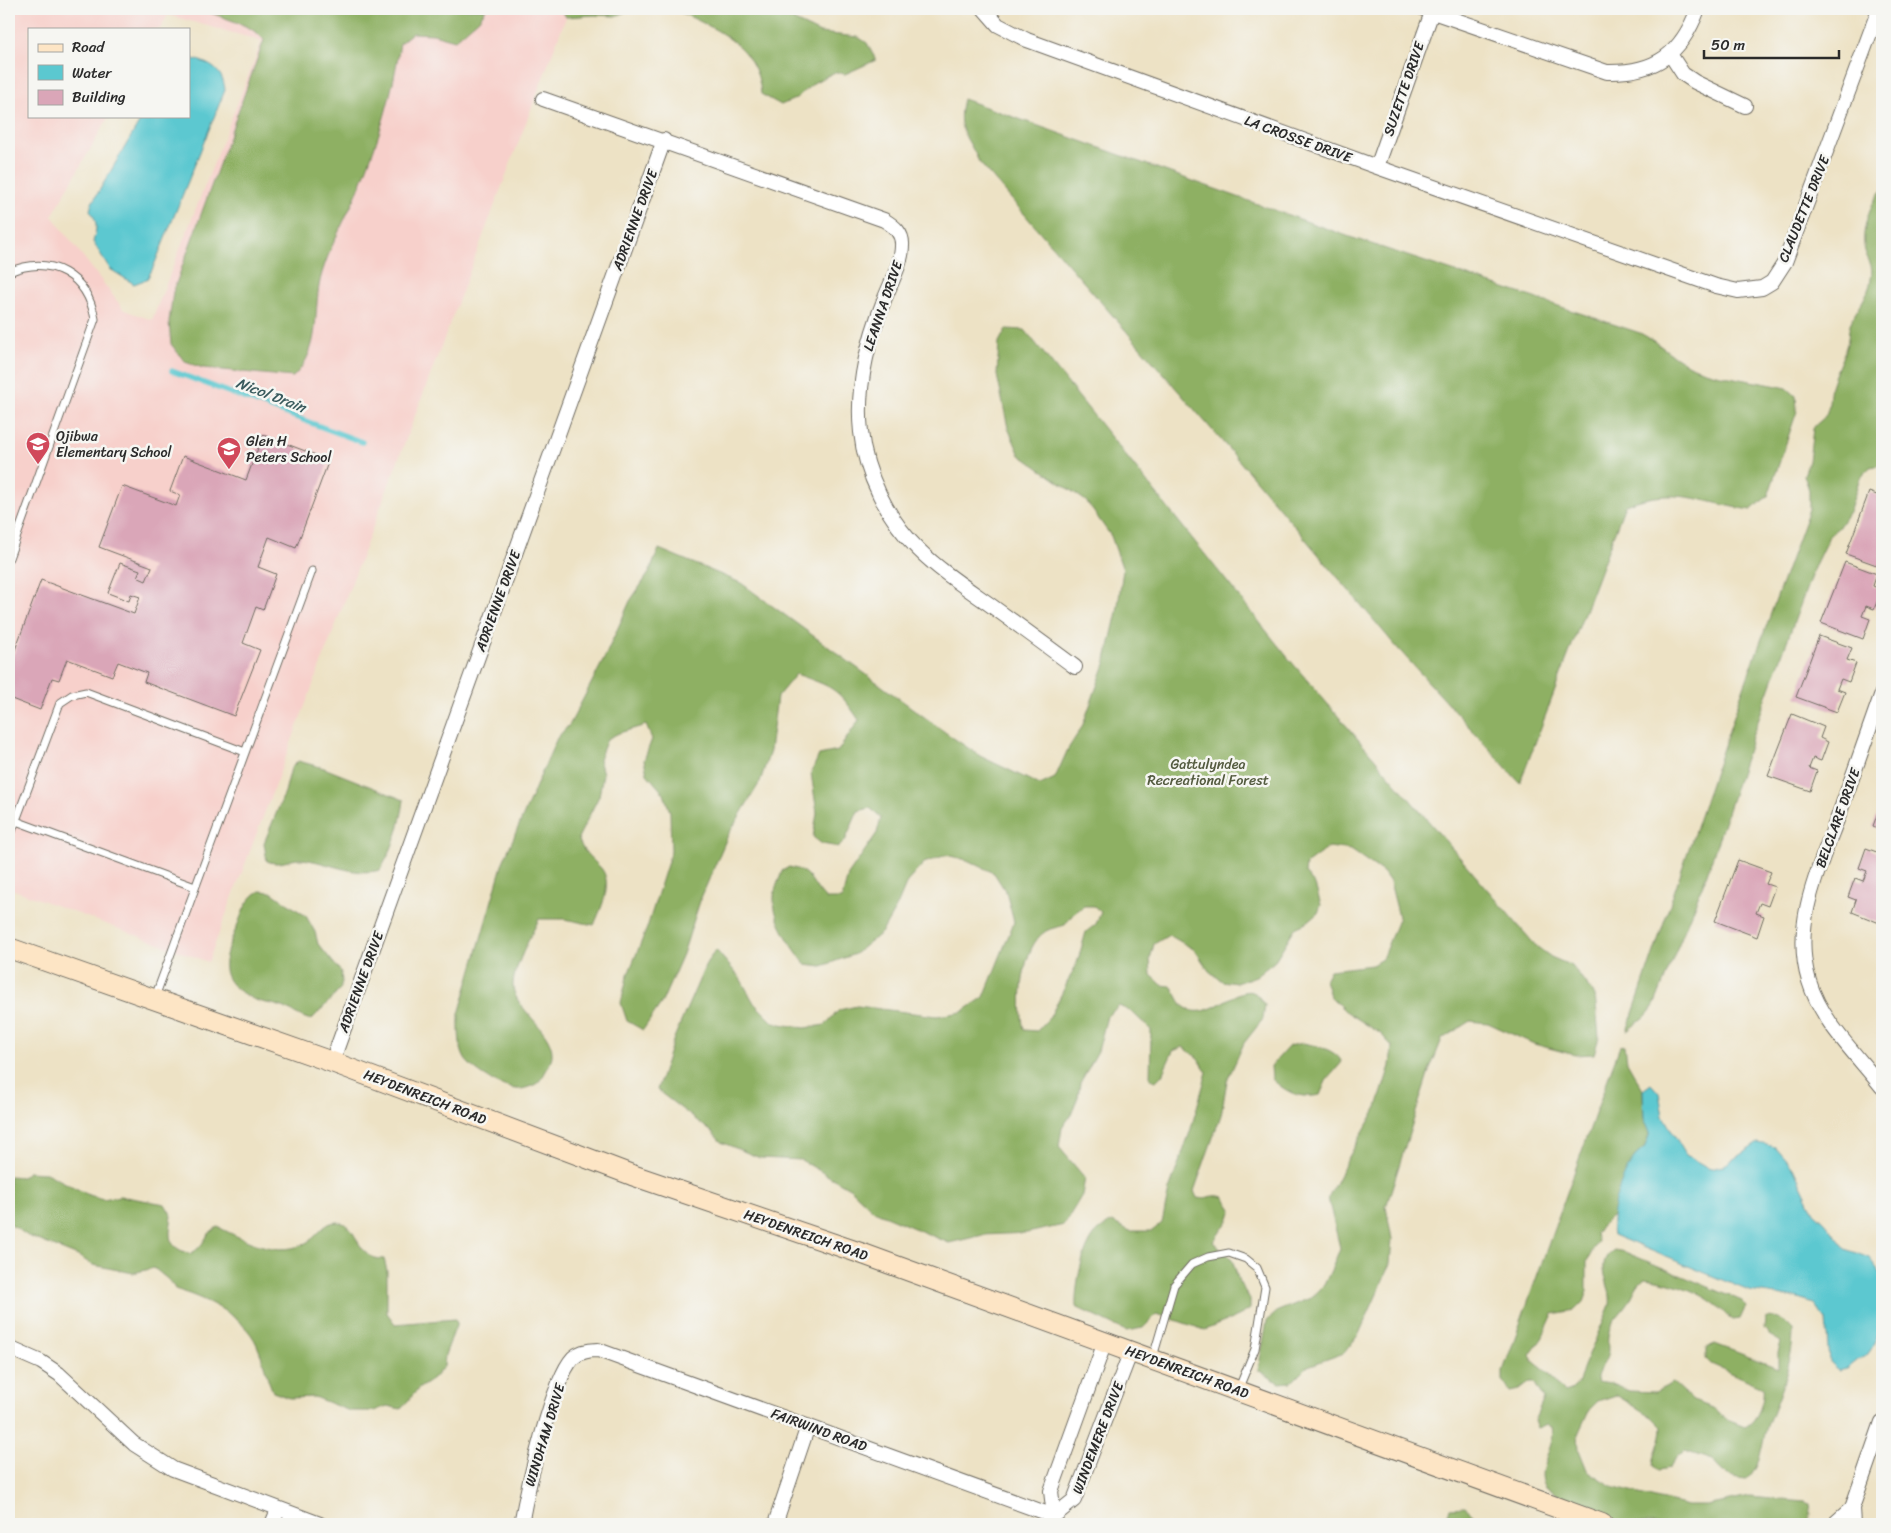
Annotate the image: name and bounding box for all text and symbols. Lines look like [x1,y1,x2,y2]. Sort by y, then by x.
legend [28,28,190,118]
scale bar [1704,28,1838,60]
text: 50 m [1711,32,1746,58]
text: Road [72,34,105,60]
street label: SUZETTE DRIVE [1376,37,1432,140]
text: Water [72,60,112,86]
text: Building [72,84,126,110]
street label: LA CROSSE DRIVE [1241,108,1356,170]
street label: CLAUDETTE DRIVE [1771,151,1837,266]
street label: ADRIENNE DRIVE [605,165,665,275]
street label: LEANNA DRIVE [856,256,911,355]
water label: Nicol Drain [232,370,311,421]
place label: Ojibwa Elementary School [56,424,173,465]
place label: Glen H Peters School [246,429,332,470]
school or university icon: Ojibwa Elementary School [25,431,51,465]
school or university icon: Glen H Peters School [216,436,242,470]
street label: ADRIENNE DRIVE [468,546,528,656]
park label: Gattulyndea Recreational Forest [1147,752,1269,793]
street label: BELCLARE DRIVE [1808,763,1868,871]
street label: ADRIENNE DRIVE [331,927,391,1037]
street label: HEYDENREICH ROAD [360,1062,491,1132]
street label: HEYDENREICH ROAD [740,1202,872,1268]
street label: HEYDENREICH ROAD [1122,1338,1253,1406]
street label: WINDEMERE DRIVE [1065,1377,1131,1498]
street label: WINDHAM DRIVE [517,1379,573,1490]
street label: FAIRWIND ROAD [767,1401,871,1459]

